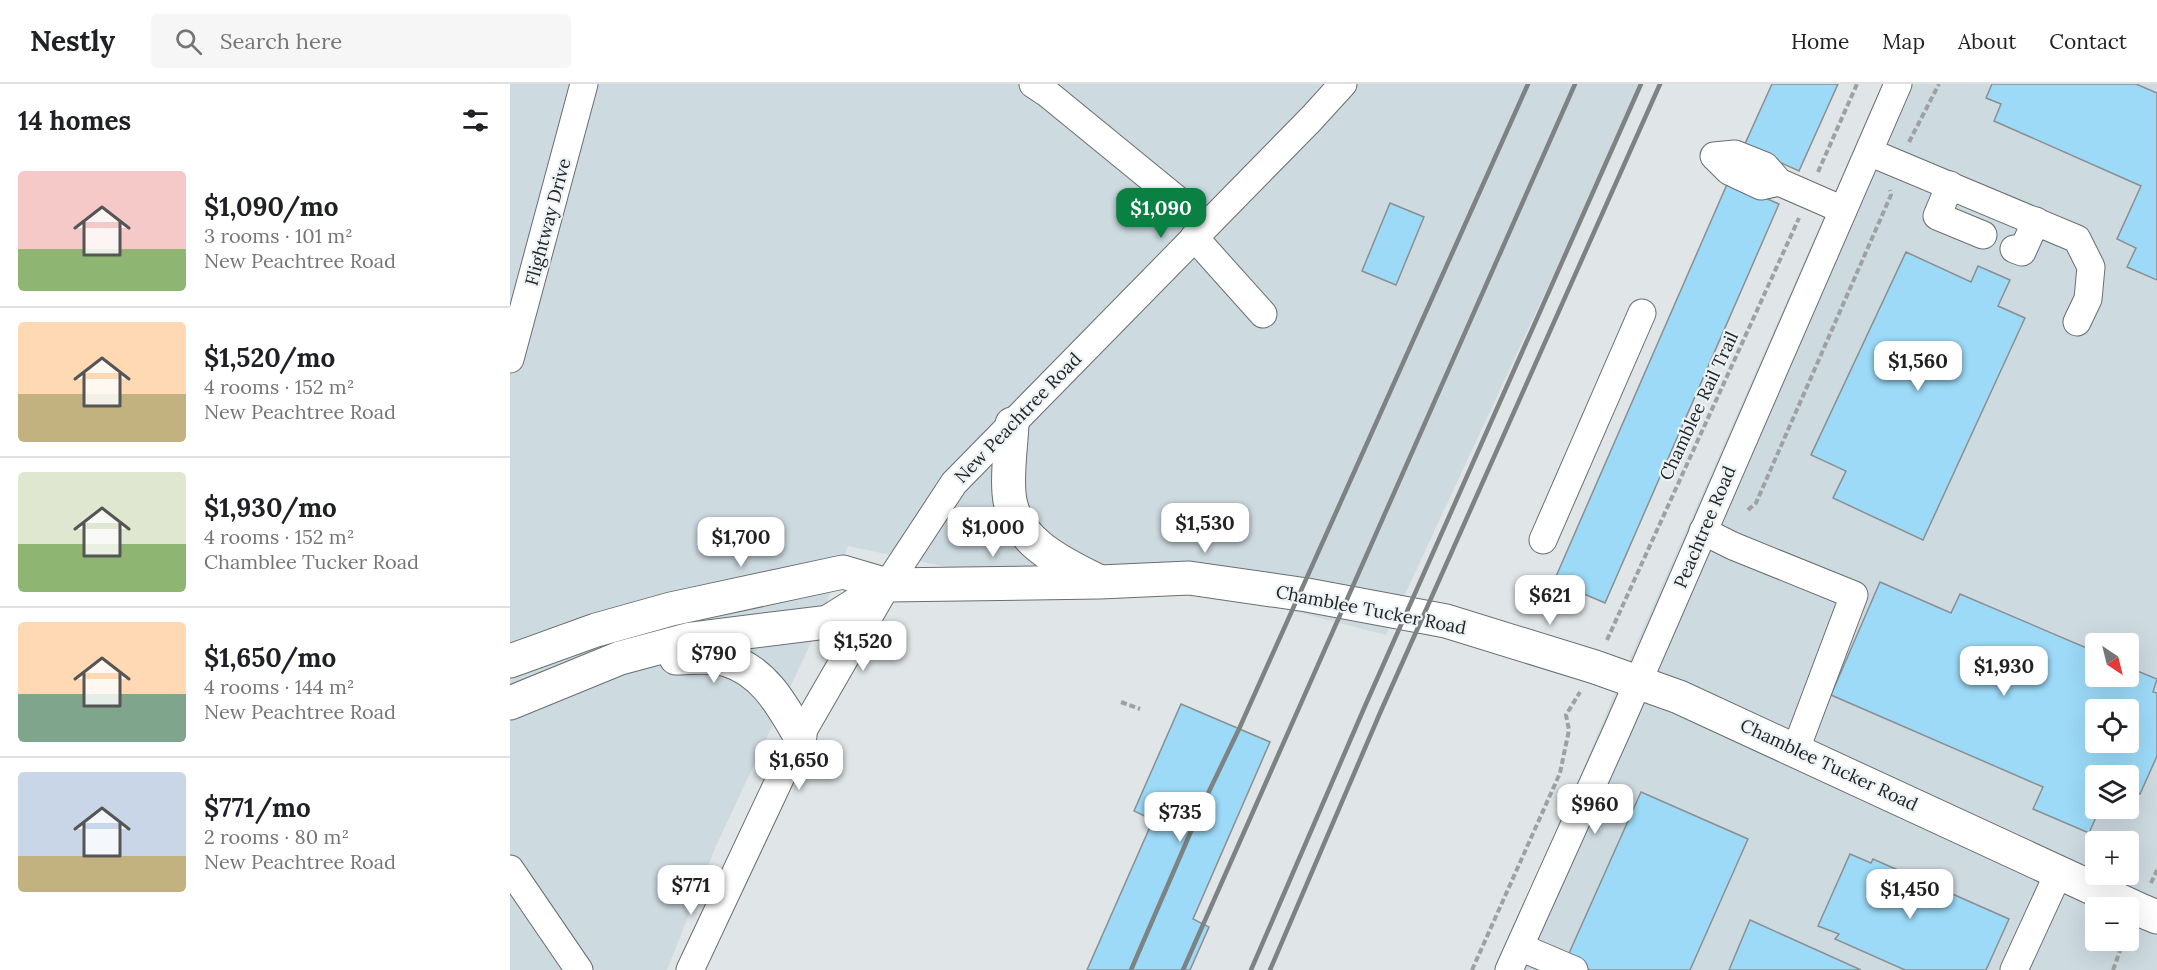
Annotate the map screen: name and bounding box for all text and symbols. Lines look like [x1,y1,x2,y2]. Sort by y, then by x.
search box [151,14,571,68]
text: Nestly [30,23,115,59]
icon: search [172,25,205,58]
text: Search here [220,27,342,55]
text: Home [1791,28,1849,55]
text: Map [1882,28,1925,55]
text: About [1958,28,2016,55]
text: Contact [2049,28,2127,55]
text: 14 homes [18,104,131,137]
icon: filters [459,104,492,137]
street label: Flightway Drive [519,156,576,288]
pin: $1,090 [1112,188,1210,239]
text: $1,090/mo [204,190,338,223]
icon: home [66,195,138,267]
text: $1,090 [1130,195,1192,220]
text: 3 rooms · 101 m² [204,223,353,248]
text: New Peachtree Road [204,248,396,273]
street label: Chamblee Rail Trail [1654,328,1743,484]
text: $1,520/mo [204,341,335,374]
pin: $1,560 [1869,341,1967,392]
icon: home [66,346,138,418]
street label: New Peachtree Road [949,347,1086,488]
text: $1,560 [1888,348,1948,373]
text: 4 rooms · 152 m² [204,374,354,399]
text: New Peachtree Road [204,399,396,424]
street label: Peachtree Road [1668,462,1741,591]
text: $1,930/mo [204,491,337,524]
icon: home [66,496,138,568]
pin: $1,530 [1156,503,1254,554]
pin: $1,000 [944,507,1042,558]
text: $1,530 [1175,510,1235,535]
text: $1,000 [962,514,1024,539]
pin: $1,700 [692,517,790,568]
text: 4 rooms · 152 m² [204,524,354,549]
text: $1,700 [711,524,771,549]
text: Chamblee Tucker Road [204,549,419,574]
pin: $621 [1514,575,1586,626]
street label: Chamblee Tucker Road [1274,580,1468,639]
text: $621 [1529,582,1571,607]
pin: $1,520 [814,621,912,672]
text: $1,520 [833,628,893,653]
pin: $790 [678,633,750,684]
north arrow [2085,633,2139,687]
map controls [2085,633,2139,951]
text: $790 [691,640,737,665]
text: $1,650/mo [204,641,336,674]
icon: home [66,646,138,718]
pin: $1,930 [1955,646,2053,697]
text: $1,930 [1974,653,2034,678]
text: 4 rooms · 144 m² [204,674,354,699]
text: New Peachtree Road [204,699,396,724]
button: locate [2085,699,2139,753]
street label: Chamblee Tucker Road [1737,713,1922,816]
pin: $1,650 [750,740,848,791]
text: $1,650 [769,747,829,772]
button: layers [2085,765,2139,819]
pin: $960 [1559,784,1631,835]
text: $771/mo [204,791,311,824]
text: $960 [1571,791,1619,816]
pin: $735 [1144,792,1216,843]
icon: home [66,796,138,868]
text: $735 [1158,799,1202,824]
text: 2 rooms · 80 m² [204,824,349,849]
button: + [2085,831,2139,885]
text: New Peachtree Road [204,849,396,874]
pin: $771 [655,865,727,916]
pin: $1,450 [1861,869,1959,920]
text: $771 [672,872,710,897]
text: $1,450 [1880,876,1940,901]
button: − [2085,897,2139,951]

